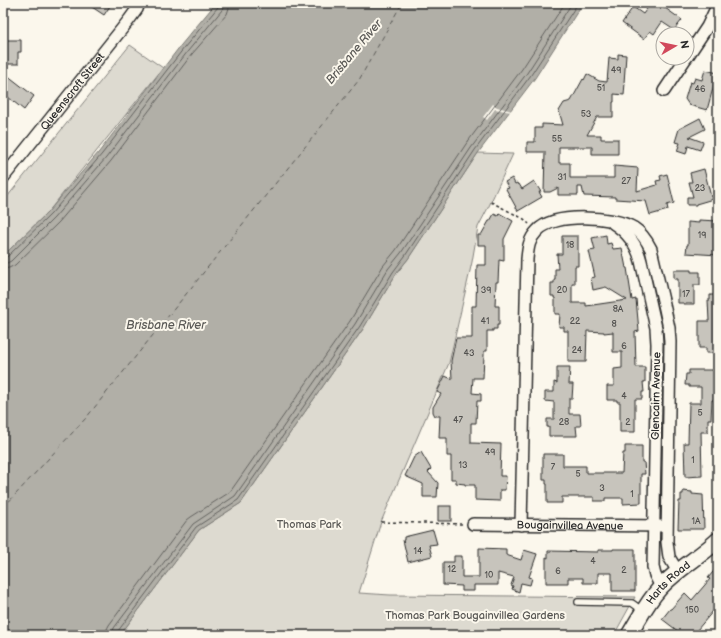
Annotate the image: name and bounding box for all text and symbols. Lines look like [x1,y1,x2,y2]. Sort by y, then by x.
water label: Brisbane River [323,16,386,87]
north arrow [655,26,695,66]
text: N [677,39,691,50]
street label: Queenscroft Street [37,50,107,132]
house number: 49 [611,65,621,76]
house number: 51 [597,83,605,94]
house number: 46 [695,84,706,95]
house number: 53 [581,109,592,120]
house number: 55 [552,134,562,145]
house number: 31 [557,172,567,183]
house number: 27 [621,176,631,187]
house number: 23 [695,183,706,194]
house number: 19 [698,230,706,241]
house number: 18 [566,240,574,251]
house number: 39 [481,285,491,296]
house number: 20 [557,285,567,296]
house number: 17 [682,289,691,300]
house number: 8A [613,304,624,315]
house number: 41 [481,316,489,327]
house number: 22 [570,316,581,327]
water label: Brisbane River [126,318,207,333]
house number: 8 [611,319,617,330]
house number: 6 [621,341,627,352]
house number: 24 [572,345,583,356]
house number: 43 [463,348,475,359]
street label: Glencairn Avenue [649,351,663,440]
house number: 4 [621,391,627,402]
house number: 5 [697,408,703,419]
house number: 47 [453,415,464,426]
house number: 28 [559,417,569,428]
house number: 2 [625,417,631,428]
house number: 49 [485,447,495,458]
house number: 1 [691,455,695,466]
house number: 13 [458,460,468,471]
house number: 7 [551,462,556,473]
house number: 5 [575,469,581,480]
house number: 3 [599,483,605,494]
house number: 1 [630,489,634,500]
house number: 1A [692,516,701,527]
park label: Thomas Park [277,518,342,531]
street label: Bougainvillea Avenue [517,518,624,532]
house number: 14 [414,546,423,557]
house number: 4 [590,556,596,567]
street label: Harts Road [643,558,693,607]
house number: 12 [448,564,457,575]
house number: 2 [621,565,627,576]
house number: 6 [555,566,561,577]
house number: 10 [485,570,493,581]
house number: 150 [685,605,699,616]
park label: Thomas Park Bougainvillea Gardens [385,609,565,622]

